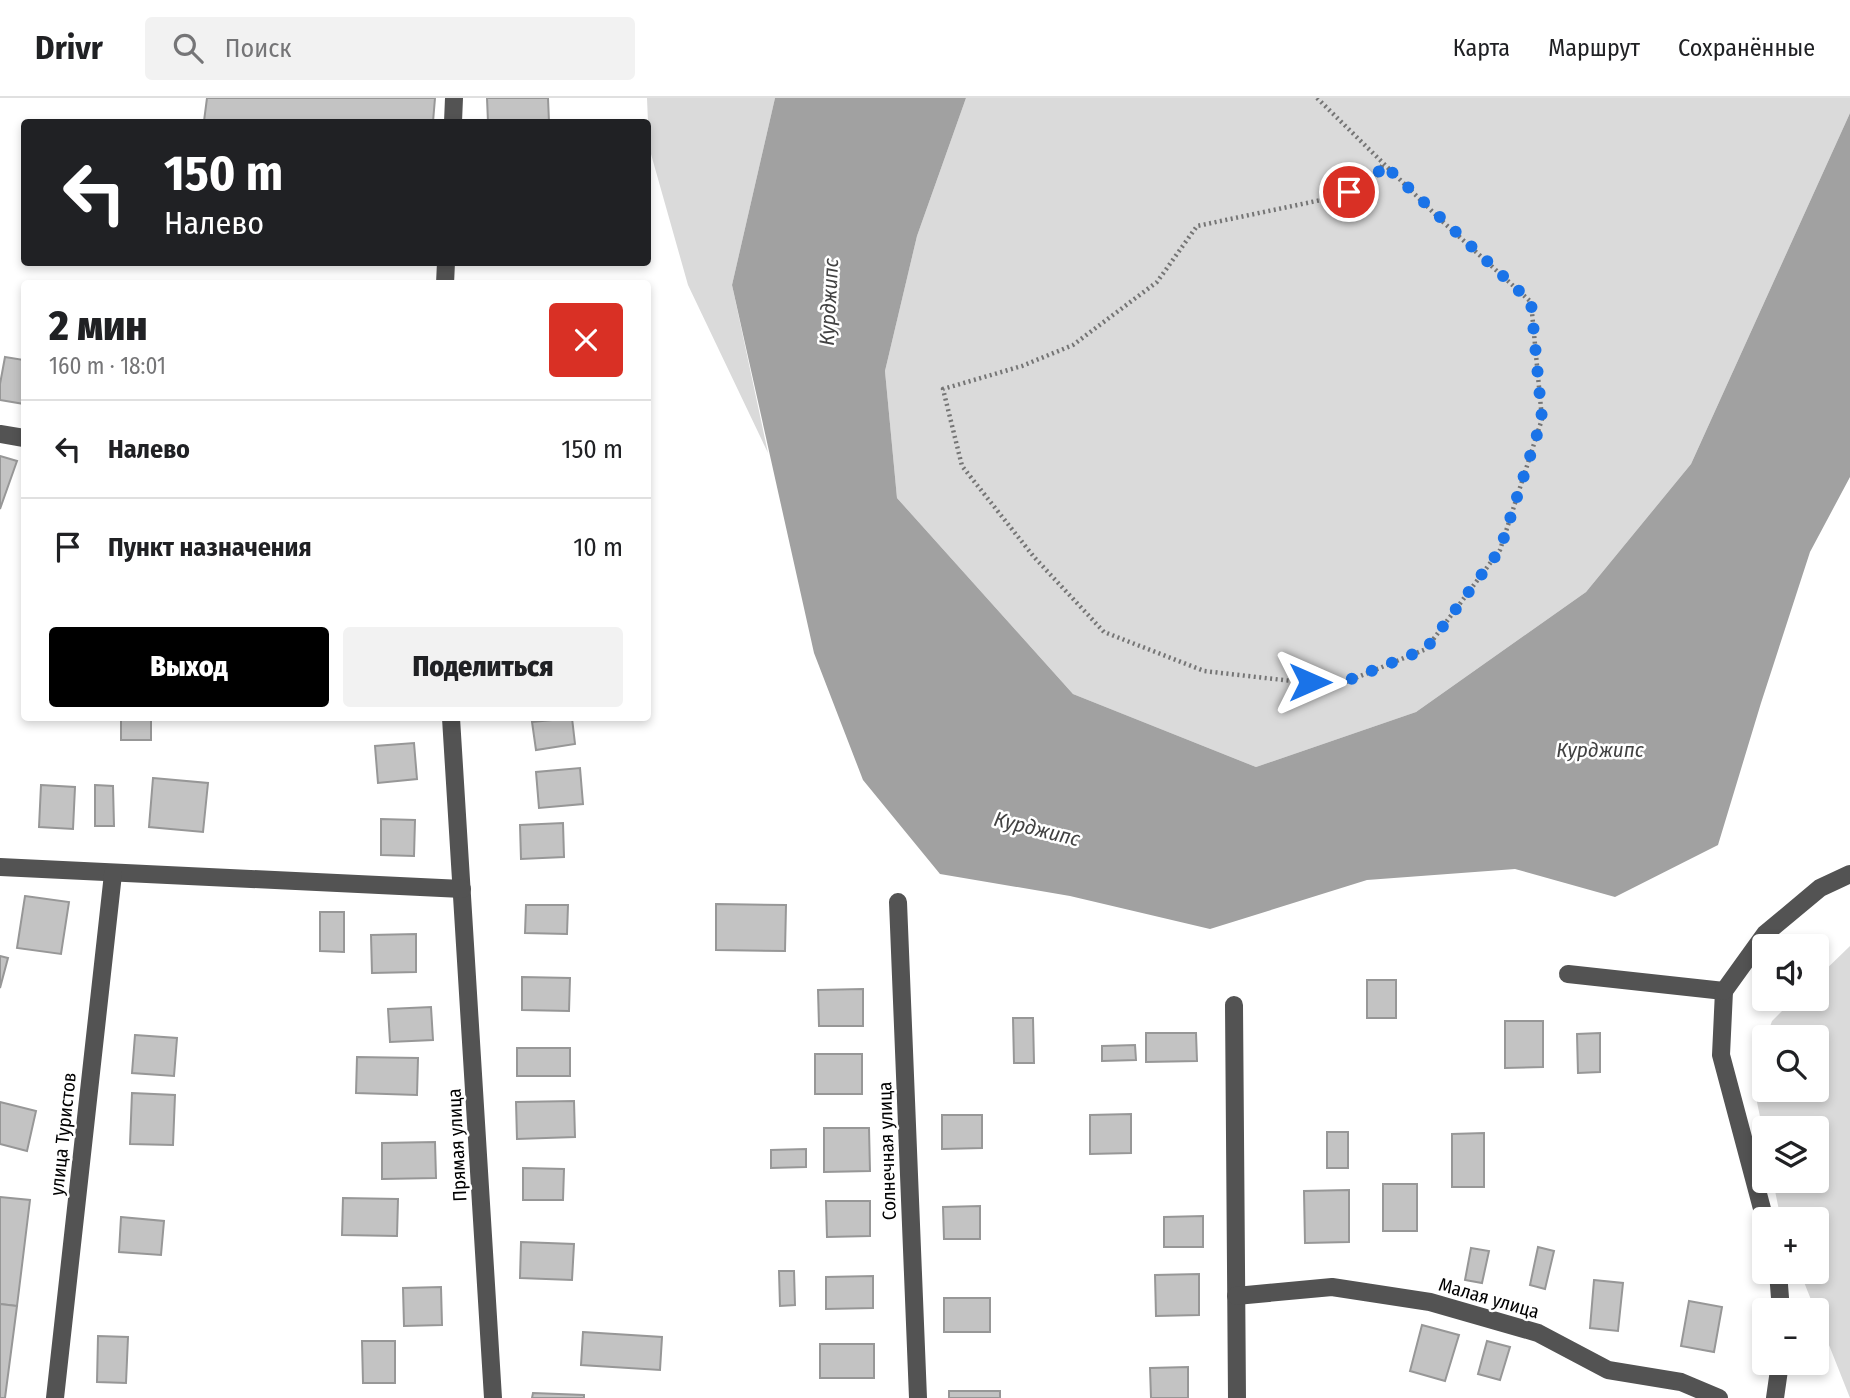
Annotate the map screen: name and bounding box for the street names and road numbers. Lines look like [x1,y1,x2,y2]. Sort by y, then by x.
street label: улица Туристов [45,1071,81,1197]
street label: Солнечная улица [873,1081,901,1221]
street label: Прямая улица [443,1088,471,1202]
street label: Малая улица [1436,1273,1542,1323]

